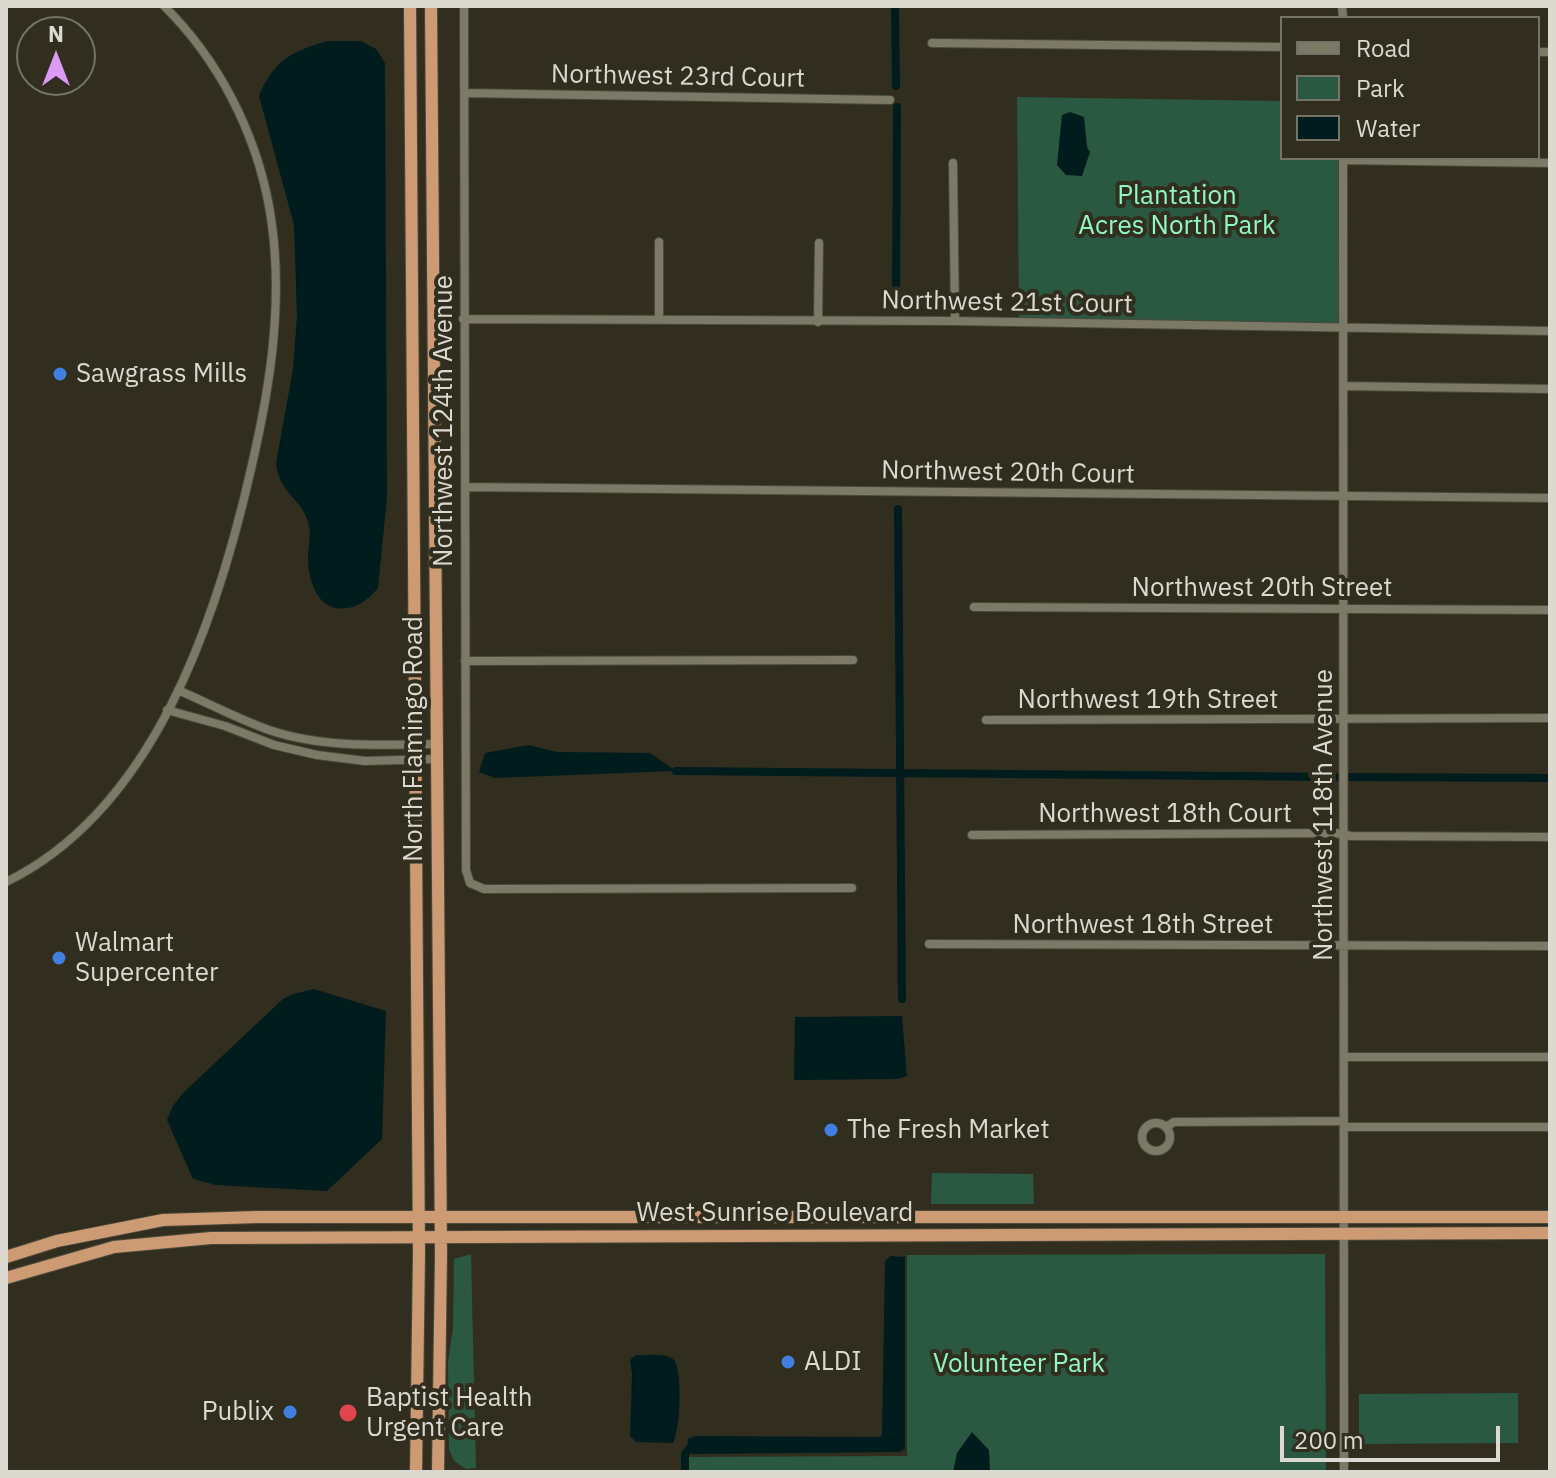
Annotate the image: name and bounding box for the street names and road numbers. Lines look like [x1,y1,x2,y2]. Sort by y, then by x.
street label: Northwest 23rd Court [551,59,805,95]
street label: Northwest 124th Avenue [428,275,460,567]
street label: Northwest 21st Court [881,285,1133,321]
street label: Northwest 20th Court [881,455,1135,491]
street label: Northwest 20th Street [1132,572,1392,604]
street label: North Flamingo Road [398,616,430,862]
street label: Northwest 118th Avenue [1308,669,1340,961]
street label: Northwest 19th Street [1018,684,1278,716]
street label: Northwest 18th Court [1038,798,1292,830]
street label: Northwest 18th Street [1013,909,1273,941]
street label: West Sunrise Boulevard [637,1197,913,1229]

